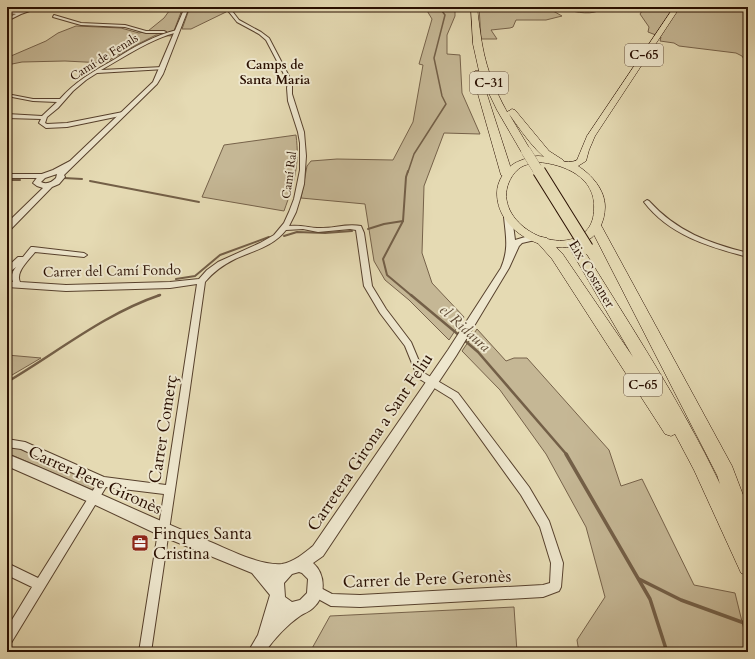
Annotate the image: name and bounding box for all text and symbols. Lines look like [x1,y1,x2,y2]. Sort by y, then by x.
street label: Camí de Fenals [67,30,141,84]
road number: C-65 [625,44,663,66]
district label: Camps de Santa Maria [240,56,311,89]
road number: C-31 [470,72,508,94]
street label: Camí Ral [278,150,300,200]
street label: Eix Costaner [564,236,620,312]
street label: Carrer del Camí Fondo [43,260,182,282]
water label: el Ridaura [435,300,495,356]
street label: Carretera Girona a Sant Feliu [302,348,438,536]
street label: Carrer Comerç [143,373,183,485]
road number: C-65 [624,374,662,396]
street label: Carrer Pere Gironès [24,440,166,520]
place label: Finques Santa Cristina [153,522,252,565]
office icon: Finques Santa Cristina [130,533,150,553]
street label: Carrer de Pere Geronès [342,565,512,593]

